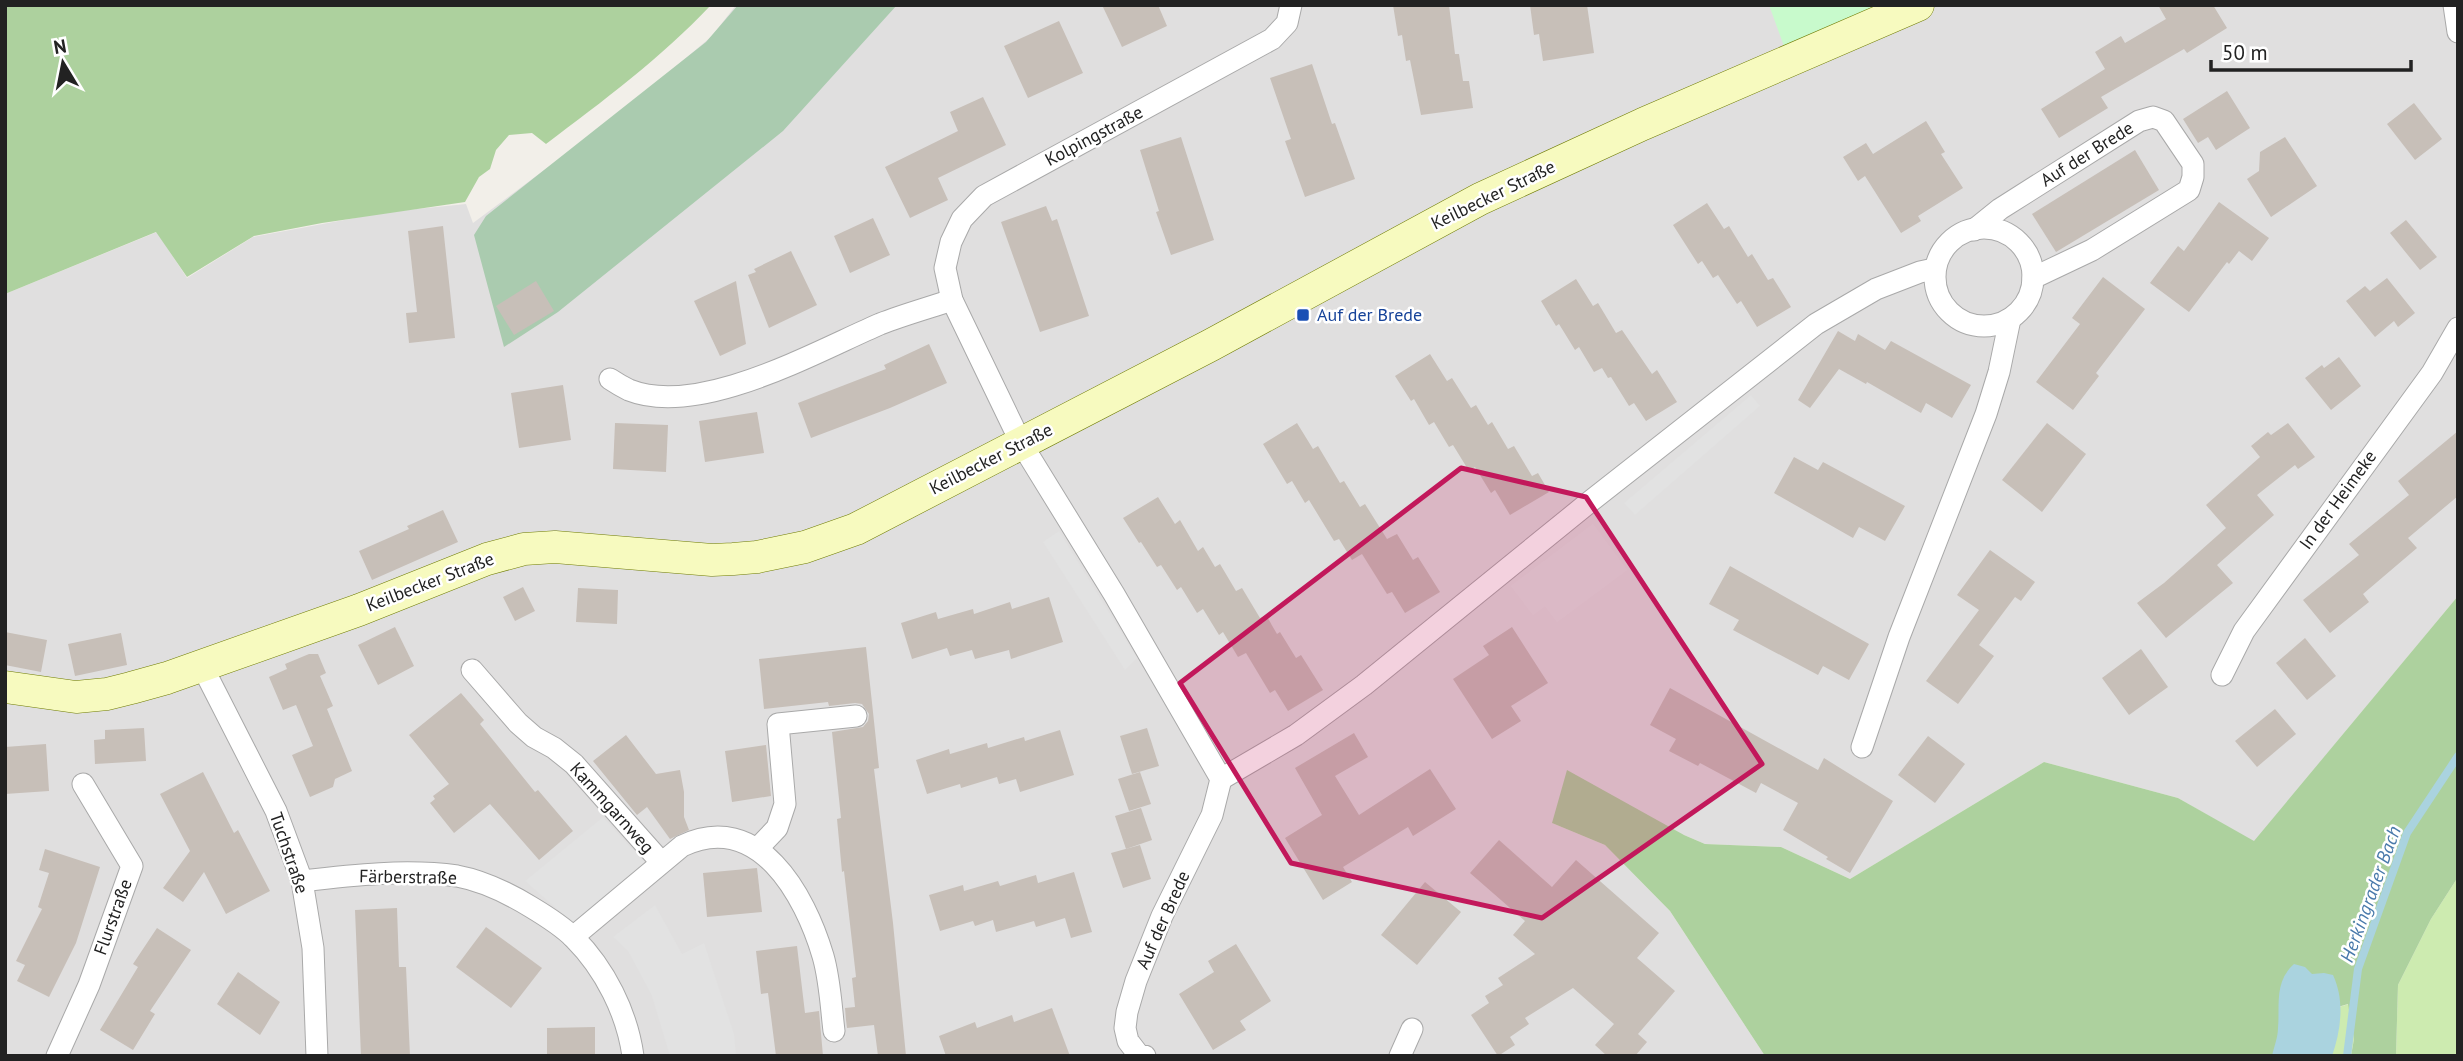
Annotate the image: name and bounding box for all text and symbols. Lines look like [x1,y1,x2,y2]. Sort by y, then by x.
north arrow [28,28,98,98]
scale bar [2211,28,2410,72]
text: N [52,33,68,59]
text: 50 m [2222,39,2268,66]
street label: Kolpingstraße [1041,100,1147,171]
street label: Auf der Brede [2036,116,2137,191]
street label: Keilbecker Straße [1427,155,1559,235]
place label: Auf der Brede [1317,303,1422,326]
marker: Auf der Brede [1295,307,1311,323]
street label: Keilbecker Straße [925,418,1056,499]
street label: In der Heimeke [2294,446,2381,554]
street label: Keilbecker Straße [363,547,497,616]
street label: Kammgarnweg [565,757,659,858]
street label: Tuchstraße [265,809,314,896]
water label: Herkingrader Bach [2334,823,2406,965]
street label: Färberstraße [359,864,457,889]
street label: Auf der Brede [1131,867,1194,972]
street label: Flurstraße [88,876,137,958]

